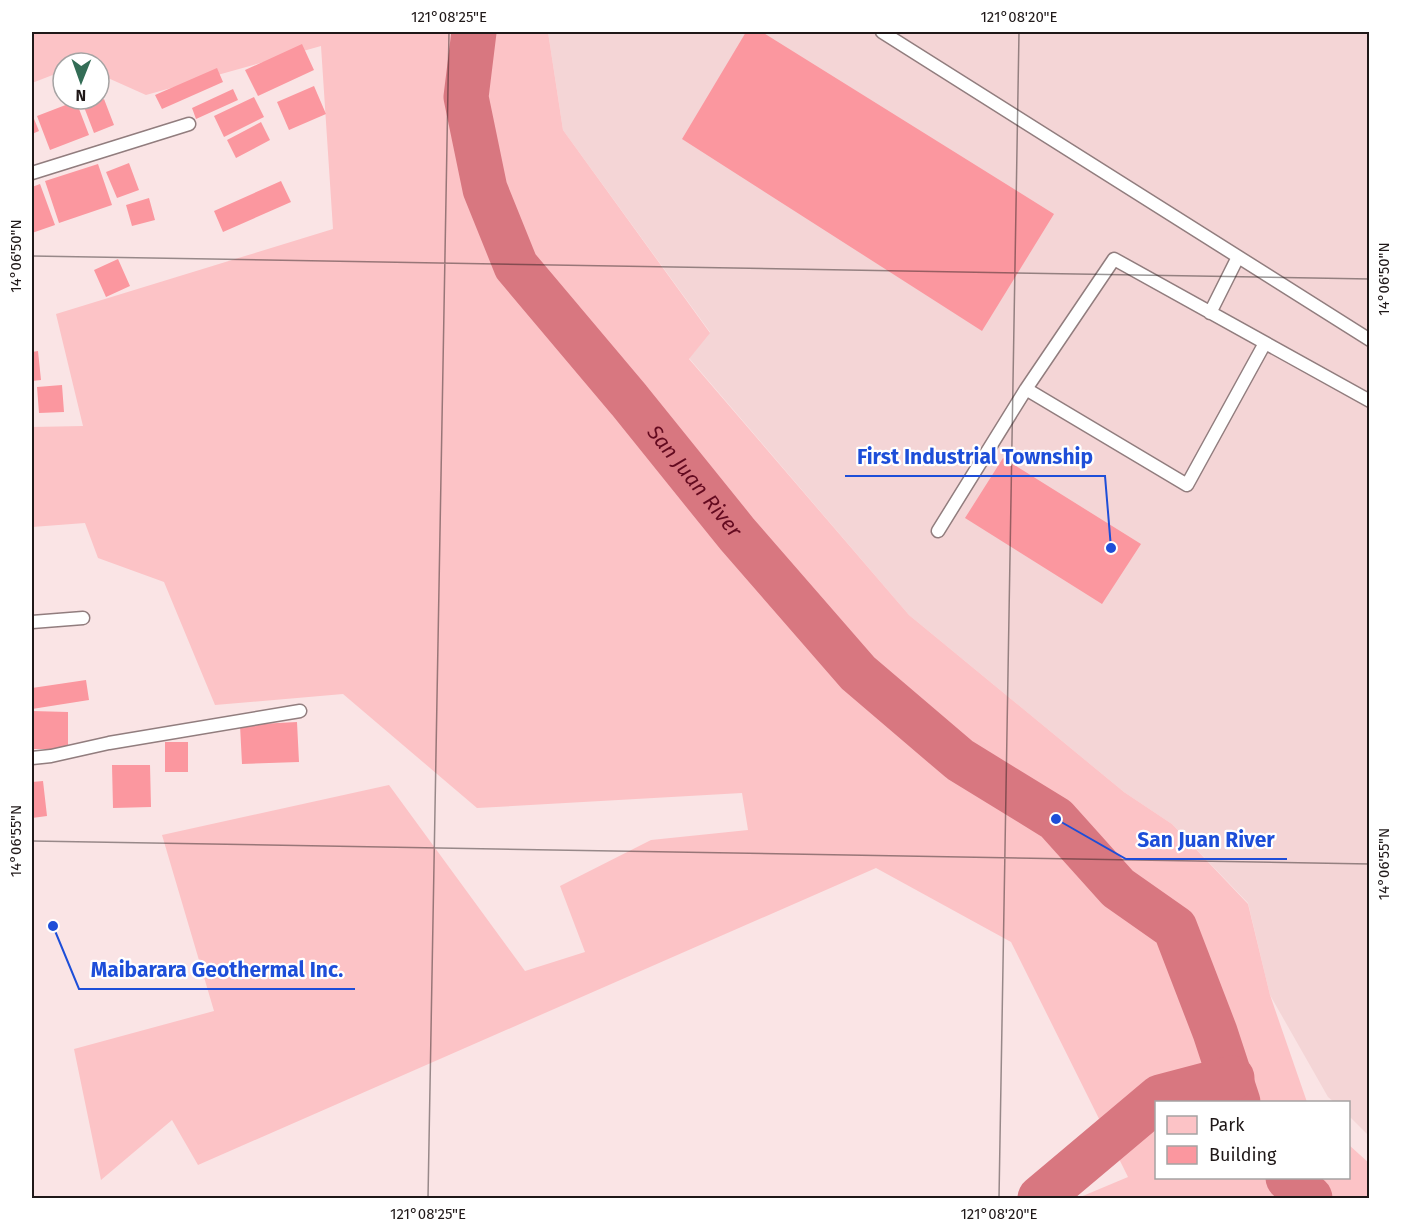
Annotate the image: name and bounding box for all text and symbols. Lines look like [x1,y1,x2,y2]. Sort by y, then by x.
text: 121°08'25"E [411,8,487,26]
text: 121°08'20"E [980,8,1058,26]
north arrow [51,51,111,111]
text: N [75,86,86,105]
text: 14°06'50"N [7,219,25,293]
text: 14°06'50"N [1375,242,1393,316]
water label: San Juan River [641,419,748,543]
callout: First Industrial Township [845,437,1105,476]
text: First Industrial Township [857,444,1093,470]
text: 14°06'55"N [7,805,25,877]
callout: San Juan River [1126,820,1287,859]
text: San Juan River [1137,827,1275,853]
text: 14°06'55"N [1375,828,1393,900]
callout: Maibarara Geothermal Inc. [79,950,355,989]
text: Maibarara Geothermal Inc. [91,957,343,983]
legend [1155,1101,1350,1179]
text: Park [1209,1114,1245,1136]
text: Building [1209,1144,1277,1166]
text: 121°08'25"E [390,1205,466,1223]
text: 121°08'20"E [960,1205,1038,1223]

